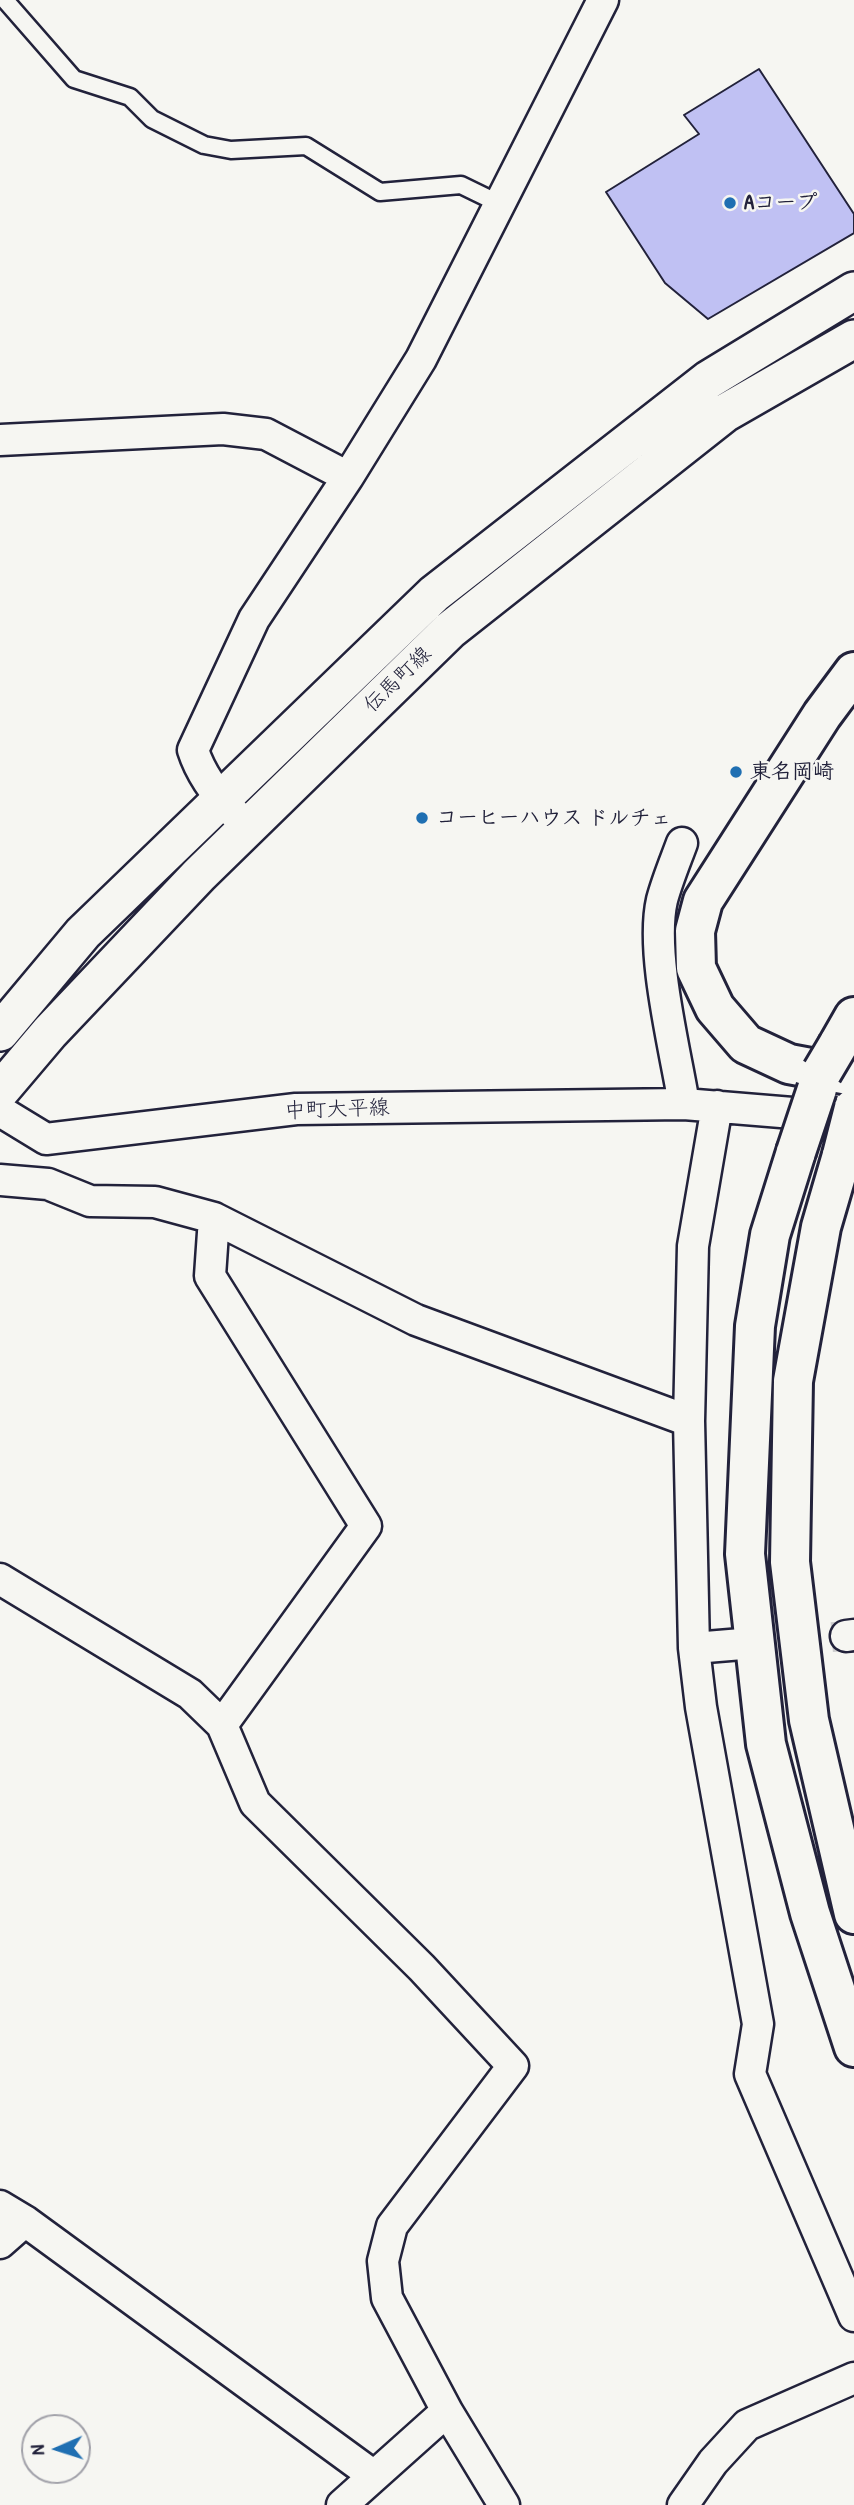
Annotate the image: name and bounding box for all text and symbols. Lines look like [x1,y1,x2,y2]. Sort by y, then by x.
place label: Aコープ [744,190,817,216]
marker: Aコープ [722,195,738,211]
street label: 伝馬町線 [359,642,437,718]
place label: 東名岡崎 [750,759,834,785]
marker: 東名岡崎 [728,764,744,780]
place label: コーヒーハウス ドルチェ [436,805,671,831]
marker: コーヒーハウス ドルチェ [414,810,430,826]
street label: 中町大平線 [284,1096,390,1124]
north arrow [21,2414,91,2484]
text: N [24,2444,50,2456]

